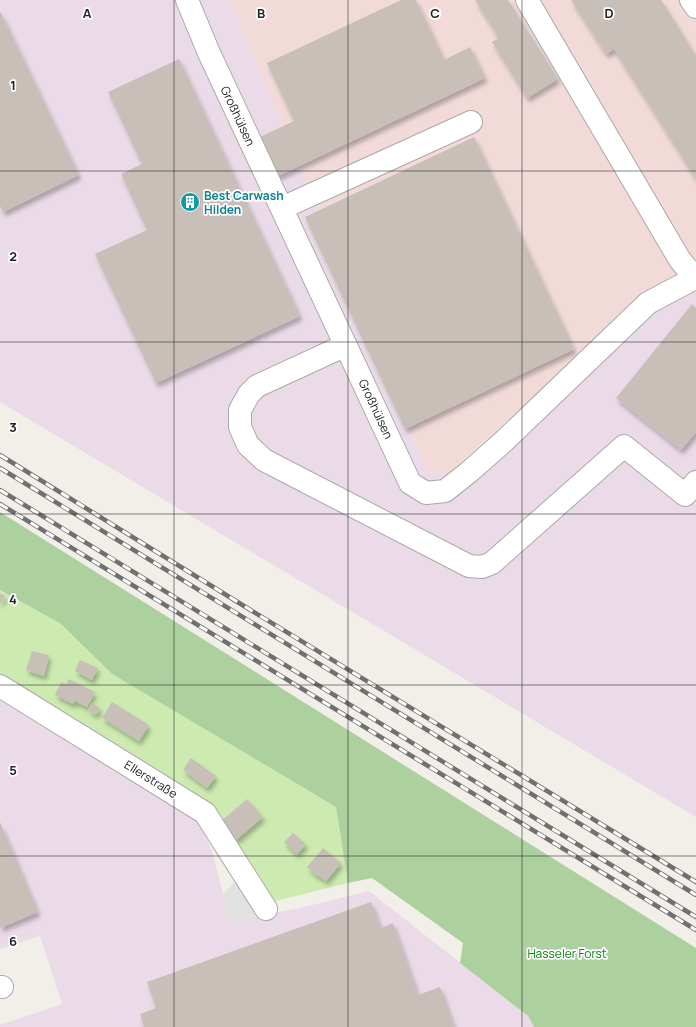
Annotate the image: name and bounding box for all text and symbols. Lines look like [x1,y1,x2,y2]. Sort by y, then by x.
text: A [83,4,92,22]
text: B [257,4,265,22]
text: C [430,4,440,22]
text: D [604,4,614,22]
text: 1 [10,76,16,94]
street label: Großhülsen [217,83,259,149]
place label: Best Carwash Hilden [204,187,284,218]
building icon: Best Carwash Hilden [179,191,201,213]
text: 2 [9,247,17,265]
street label: Großhülsen [355,376,397,442]
text: 3 [9,418,17,436]
text: 4 [9,590,17,608]
street label: Ellerstraße [121,756,181,802]
text: 5 [9,761,17,779]
text: 6 [9,932,17,950]
park label: Hasseler Forst [527,945,607,962]

